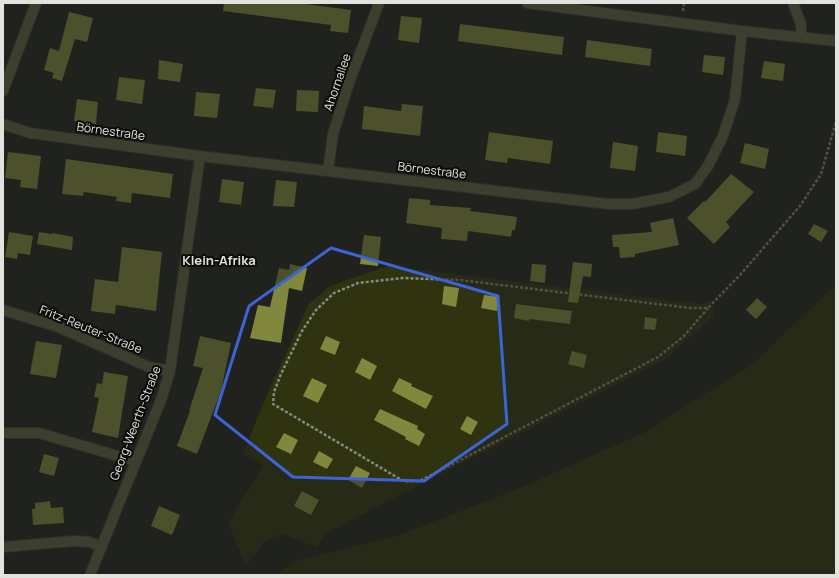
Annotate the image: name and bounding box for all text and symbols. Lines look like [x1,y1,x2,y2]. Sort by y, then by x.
street label: Ahornallee [319,51,355,113]
street label: Börnestraße [76,118,146,144]
street label: Börnestraße [397,157,467,183]
district label: Klein-Afrika [182,251,256,269]
street label: Fritz-Reuter-Straße [37,301,145,357]
street label: Georg-Weerth-Straße [105,363,165,483]

